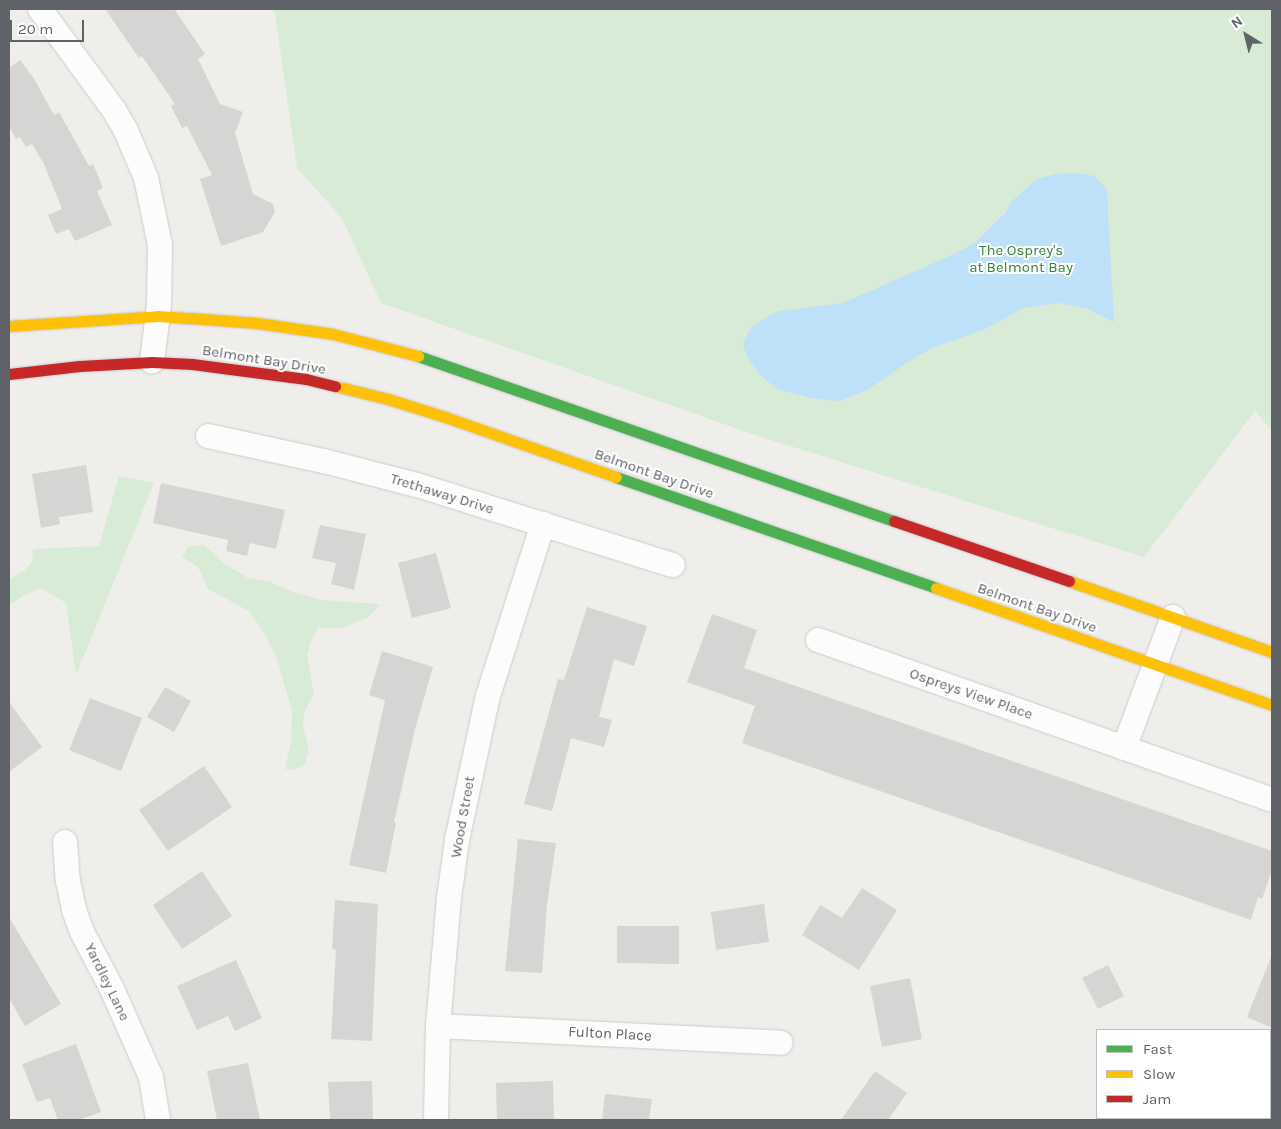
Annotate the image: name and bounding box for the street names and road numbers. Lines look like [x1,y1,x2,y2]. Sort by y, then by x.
street label: Belmont Bay Drive [201,341,327,379]
street label: Belmont Bay Drive [592,445,716,503]
street label: Trethaway Drive [388,470,496,518]
street label: Belmont Bay Drive [975,579,1099,637]
street label: Ospreys View Place [907,664,1035,724]
street label: Wood Street [447,775,479,859]
street label: Yardley Lane [80,940,134,1024]
street label: Fulton Place [568,1023,652,1045]

